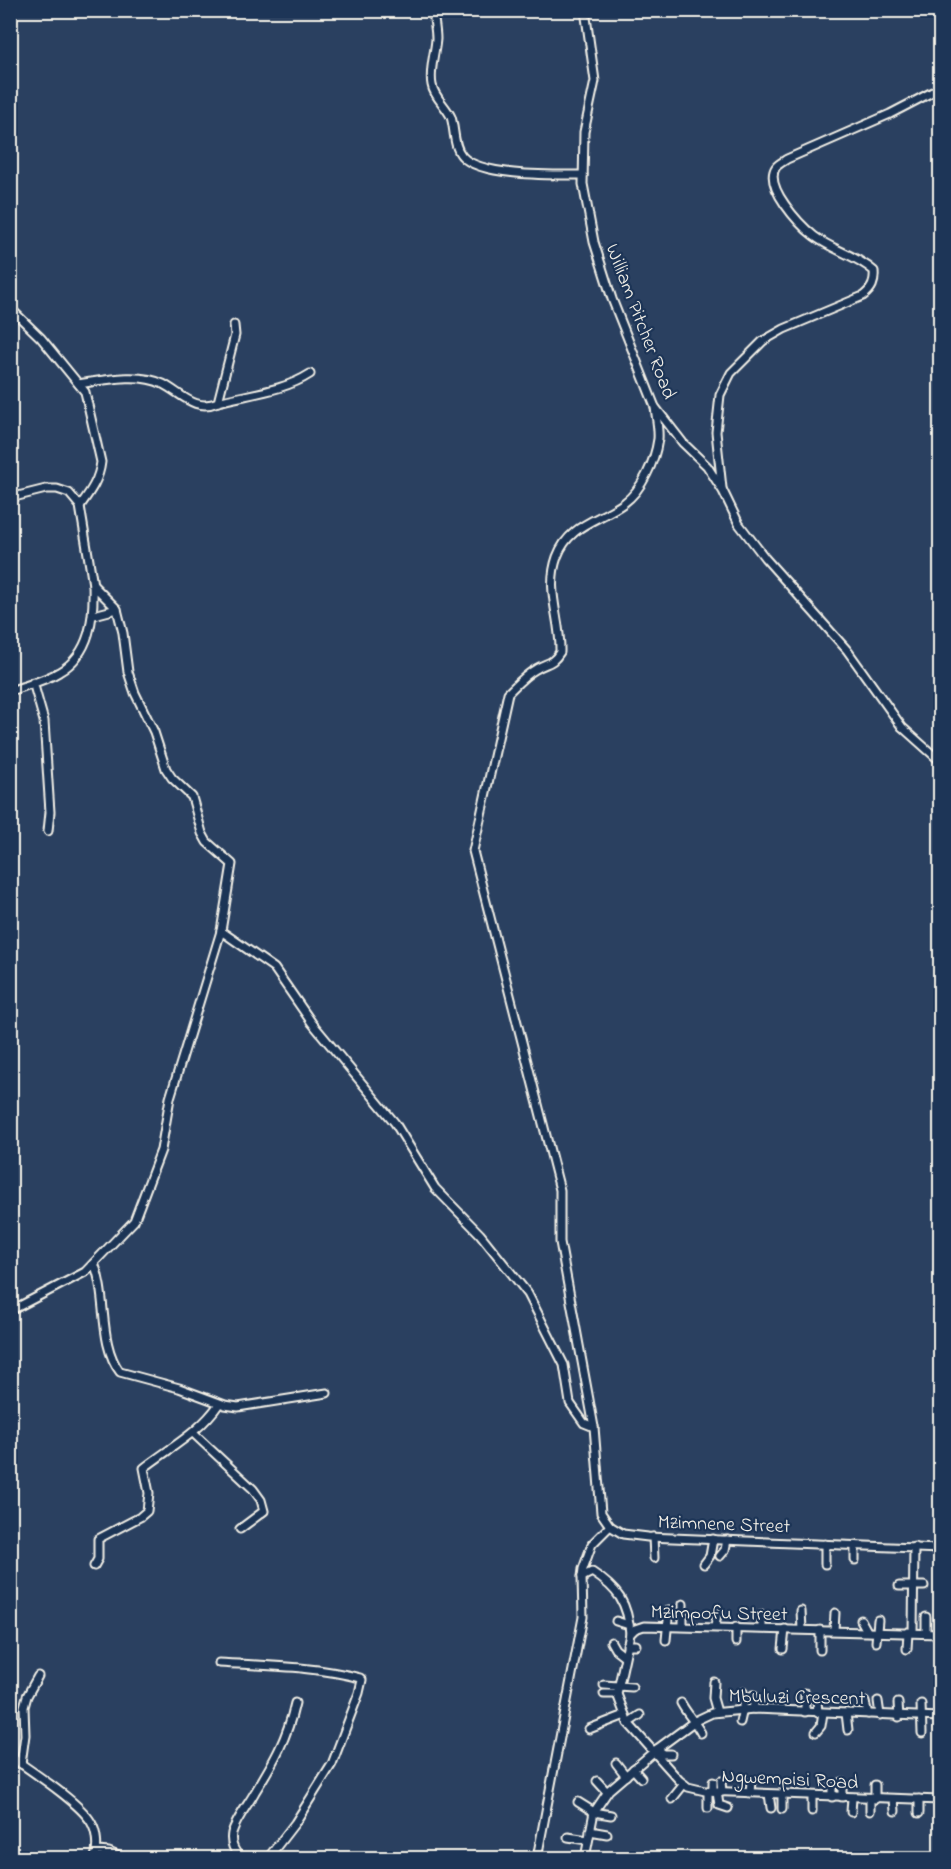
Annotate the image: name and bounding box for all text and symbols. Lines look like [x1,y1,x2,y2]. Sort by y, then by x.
street label: William Pitcher Road [597,240,683,404]
street label: Mzimnene Street [657,1509,791,1542]
street label: Mzimpofu Street [650,1599,788,1630]
street label: Mbuluzi Crescent [728,1683,866,1714]
street label: Ngwempisi Road [721,1762,859,1800]

